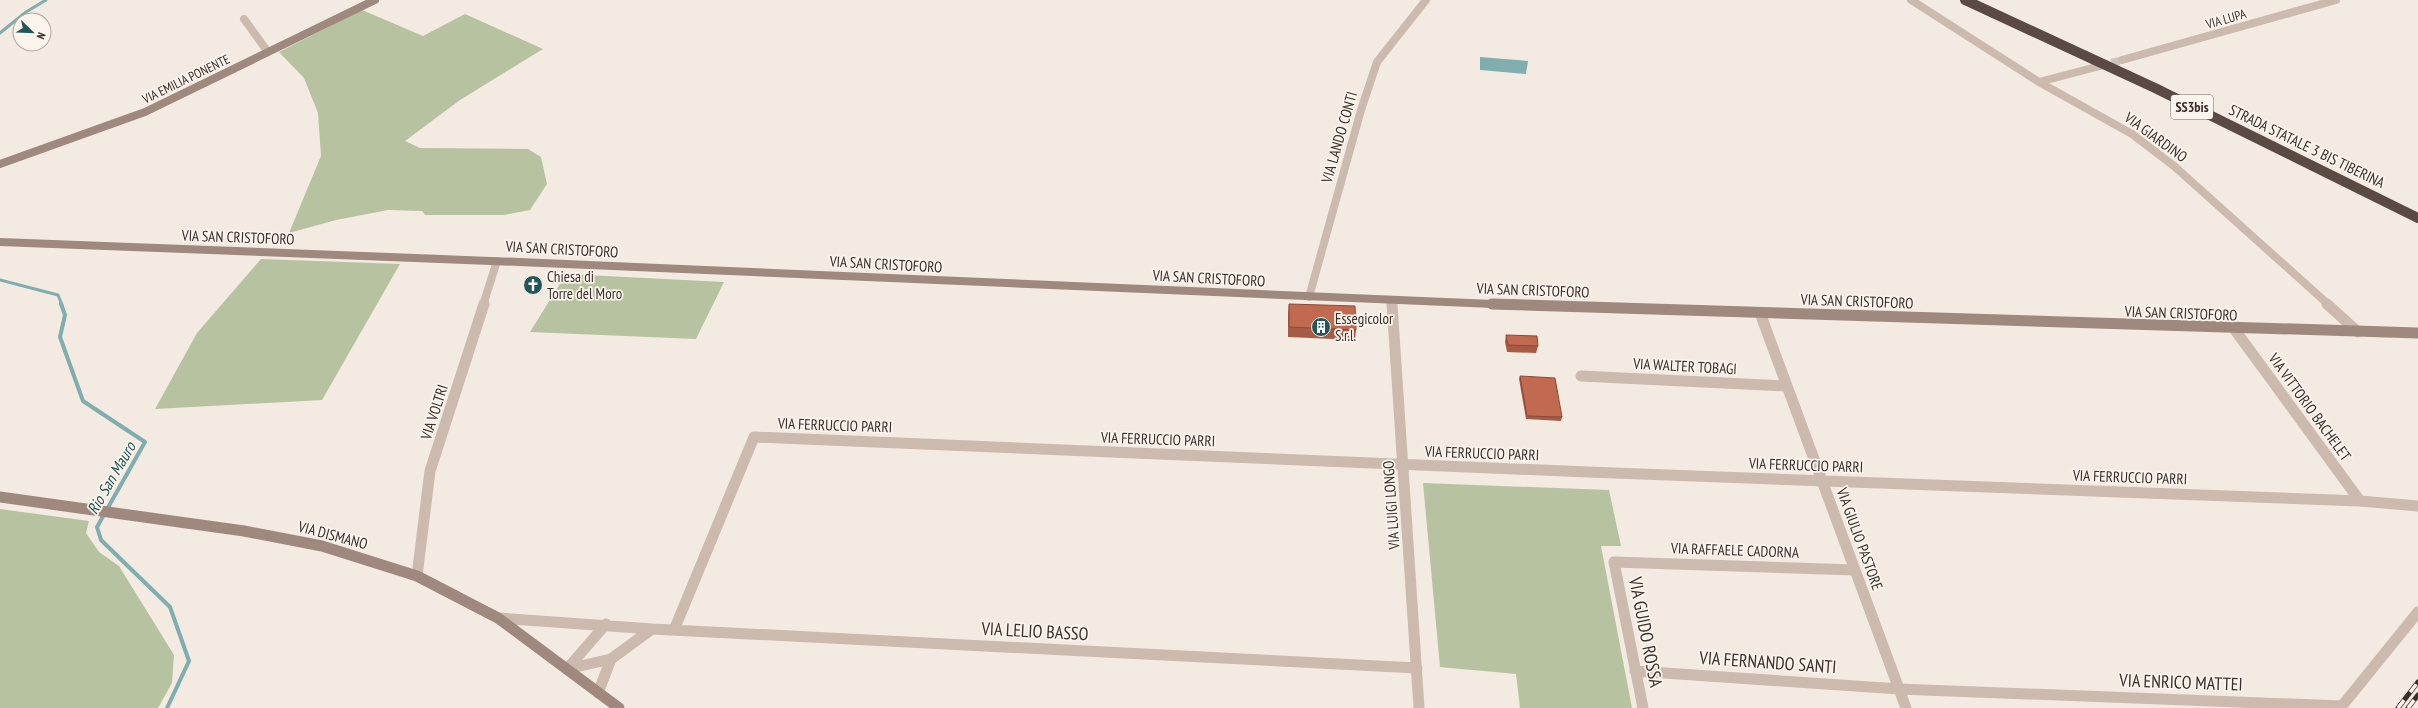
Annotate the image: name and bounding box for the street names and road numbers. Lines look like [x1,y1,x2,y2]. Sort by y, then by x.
street label: VIA LUPA [2203,5,2249,33]
street label: VIA EMILIA PONENTE [139,51,232,108]
street label: VIA LANDO CONTI [1317,89,1361,186]
road number: SS3bis [2171,95,2213,119]
street label: STRADA STATALE 3 BIS TIBERINA [2226,100,2389,192]
street label: VIA GIARDINO [2120,107,2191,166]
street label: VIA SAN CRISTOFORO [180,226,295,248]
street label: VIA SAN CRISTOFORO [504,237,619,261]
street label: VIA SAN CRISTOFORO [828,252,943,276]
street label: VIA SAN CRISTOFORO [1151,266,1266,290]
street label: VIA SAN CRISTOFORO [1475,279,1590,301]
street label: VIA SAN CRISTOFORO [1799,290,1914,312]
street label: VIA SAN CRISTOFORO [2123,302,2238,324]
street label: VIA VITTORIO BACHELET [2264,349,2356,465]
street label: VIA WALTER TOBAGI [1632,354,1737,378]
street label: VIA VOLTRI [416,382,452,443]
street label: VIA FERRUCCIO PARRI [777,413,892,436]
street label: VIA FERRUCCIO PARRI [1100,427,1215,450]
street label: VIA FERRUCCIO PARRI [1424,441,1539,464]
street label: VIA FERRUCCIO PARRI [1748,453,1863,476]
street label: VIA LUIGI LONGO [1378,460,1404,551]
street label: VIA FERRUCCIO PARRI [2072,465,2187,488]
street label: VIA GIULIO PASTORE [1832,484,1887,593]
street label: VIA DISMANO [295,516,370,553]
street label: VIA RAFFAELE CADORNA [1670,538,1800,562]
street label: VIA GUIDO ROSSA [1624,574,1668,690]
street label: VIA LELIO BASSO [980,617,1089,645]
street label: VIA FERNANDO SANTI [1698,646,1837,678]
street label: VIA ENRICO MATTEI [2118,668,2243,696]

